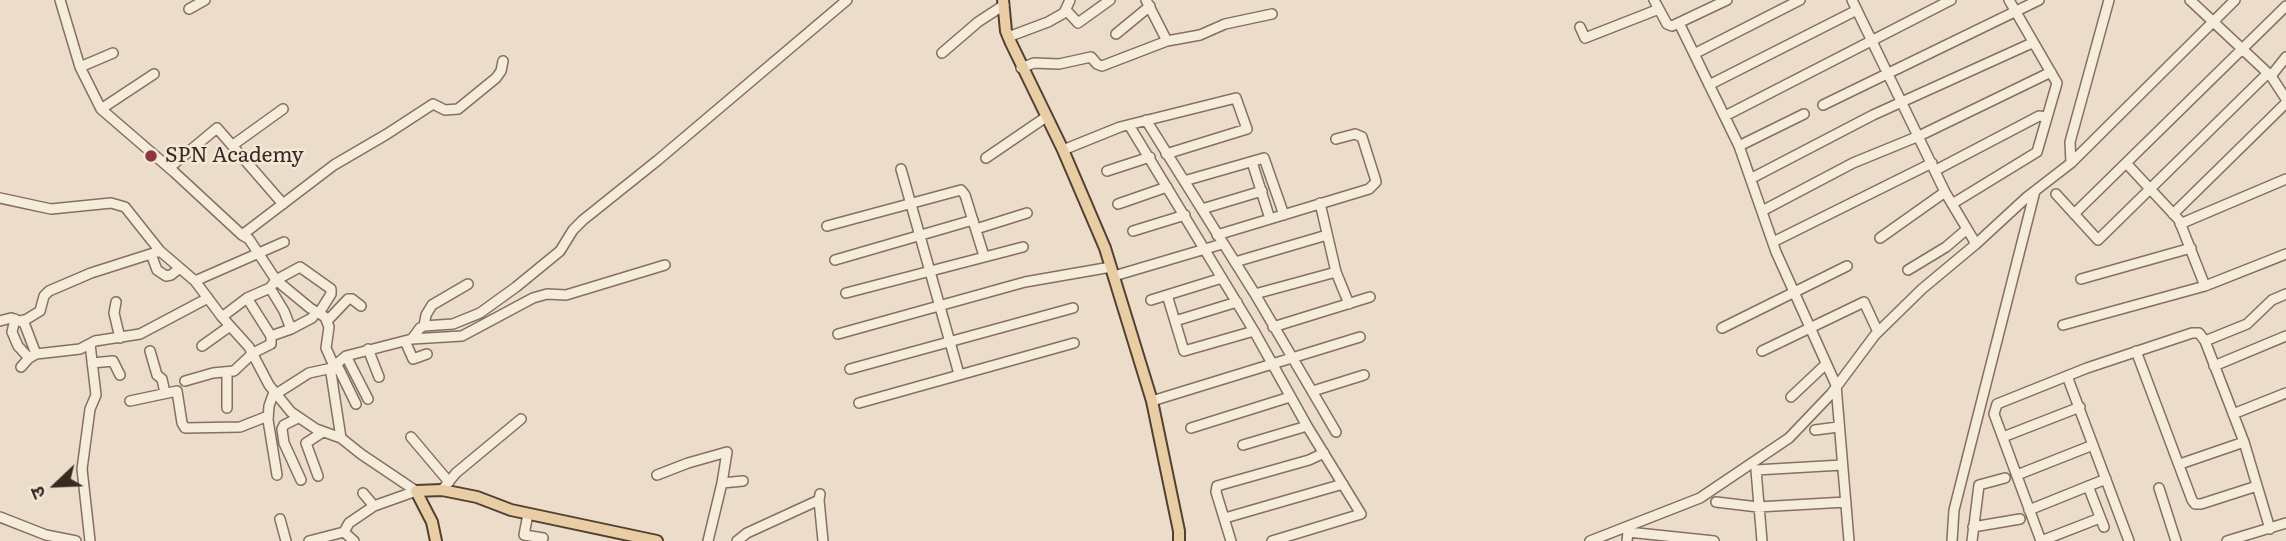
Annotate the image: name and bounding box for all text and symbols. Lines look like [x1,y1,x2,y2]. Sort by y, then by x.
place label: SPN Academy [165,143,304,169]
marker: SPN Academy [143,148,159,164]
north arrow [21,450,91,520]
text: उ [22,483,52,504]

